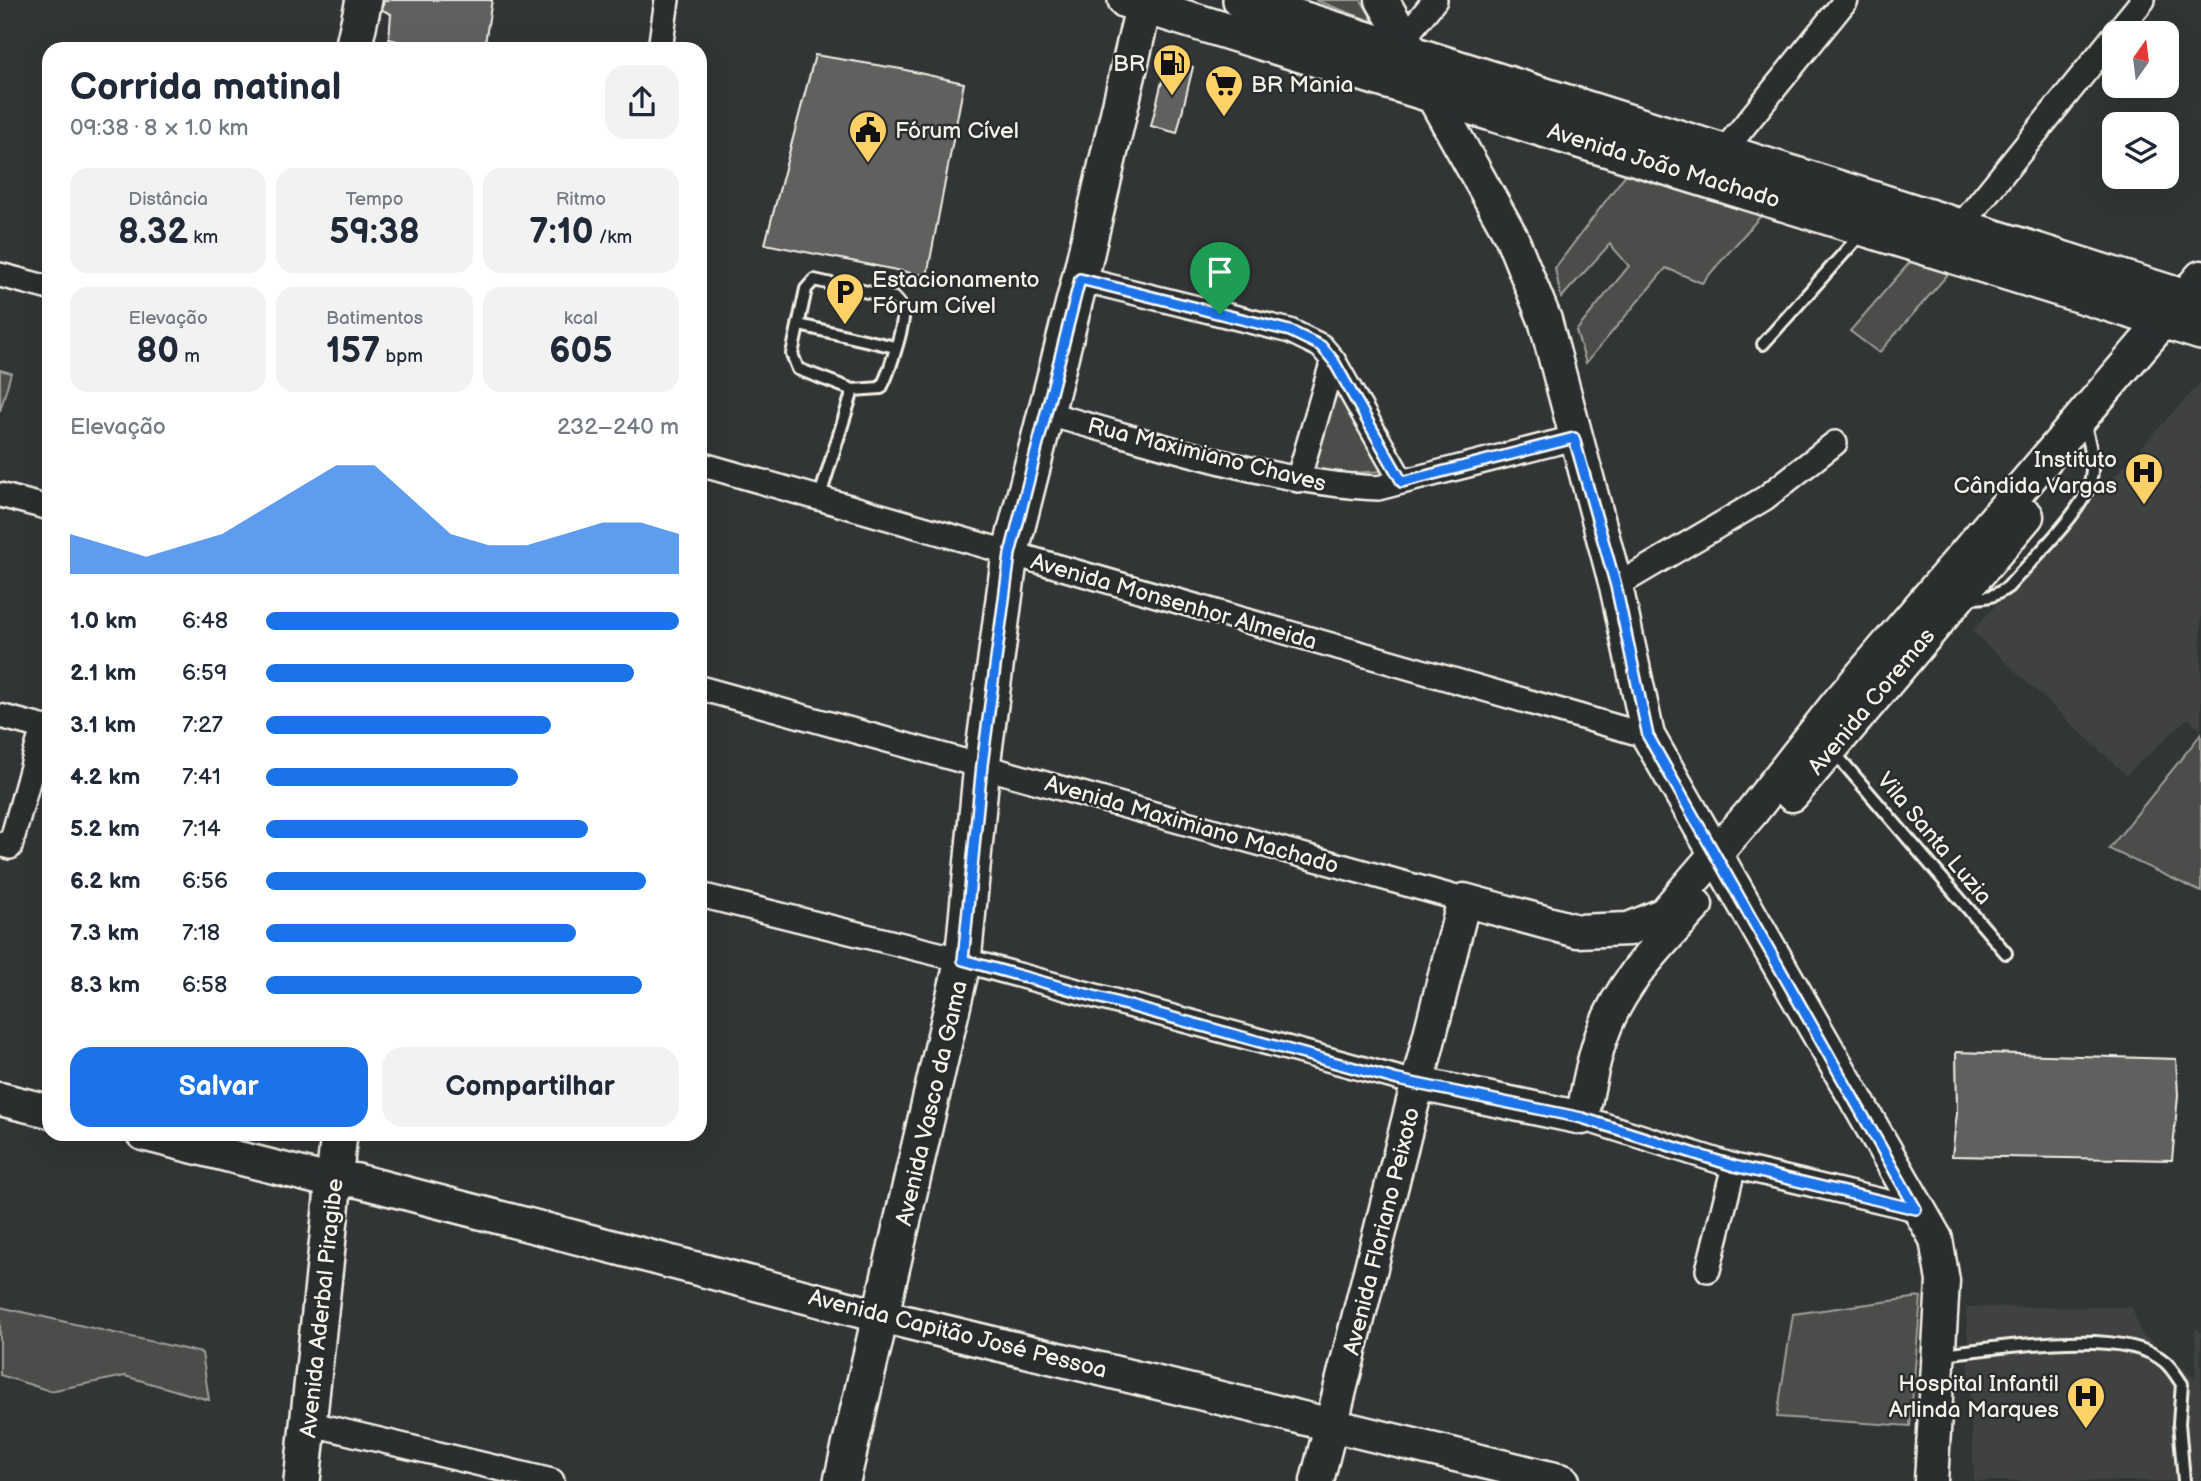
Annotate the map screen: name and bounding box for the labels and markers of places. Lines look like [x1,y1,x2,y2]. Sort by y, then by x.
fuel station icon: BR [1151,42,1193,97]
place label: BR [1113,50,1145,78]
supermarket icon: BR Mania [1203,63,1245,118]
place label: BR Mania [1251,71,1354,99]
public building icon: Fórum Cível [847,109,889,164]
place label: Fórum Cível [895,117,1019,145]
pin [1190,242,1250,314]
place label: Estacionamento Fórum Cível [872,266,1040,320]
parking icon: Estacionamento Fórum Cível [824,271,866,326]
place label: Instituto Cândida Vargas [1953,446,2117,500]
hospital icon: Instituto Cândida Vargas [2123,451,2165,506]
place label: Hospital Infantil Arlinda Marques [1889,1370,2059,1424]
hospital icon: Hospital Infantil Arlinda Marques [2065,1375,2107,1430]

